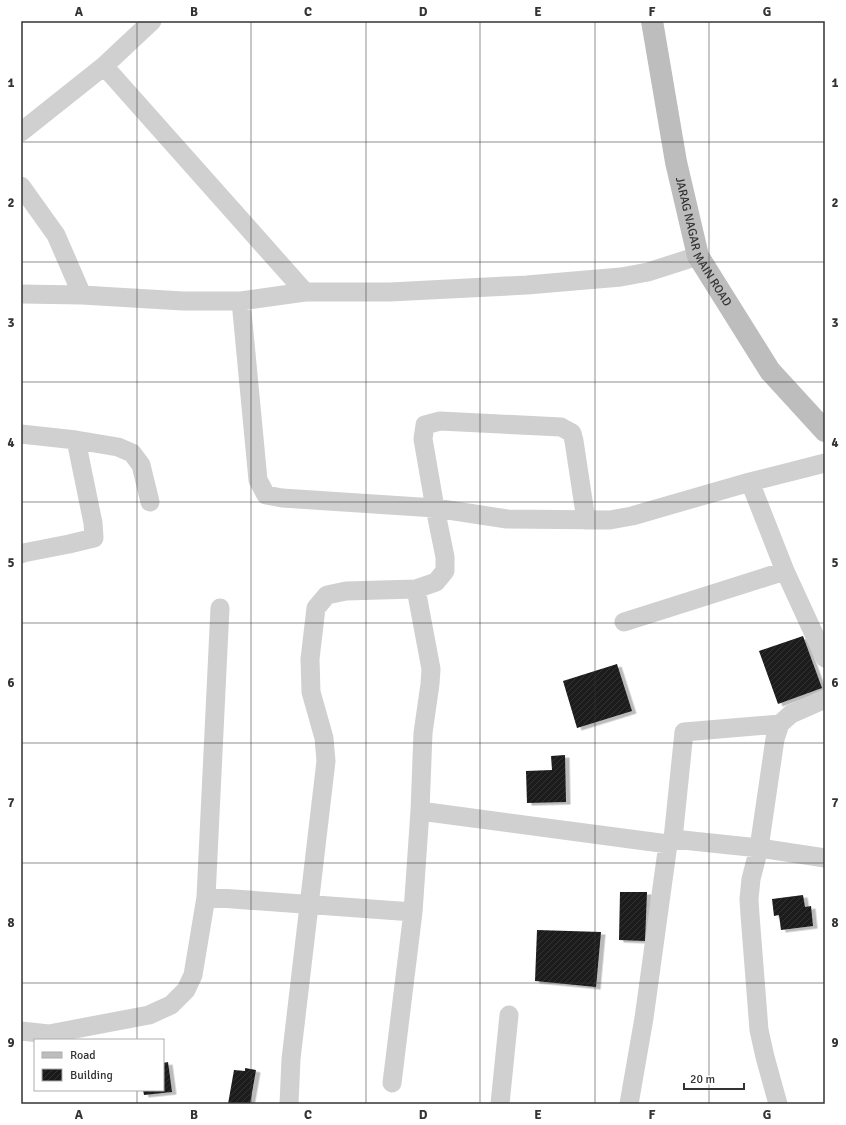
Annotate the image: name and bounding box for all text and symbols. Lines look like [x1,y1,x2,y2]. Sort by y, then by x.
text: A [75,4,84,20]
text: B [190,4,198,20]
text: C [304,4,312,20]
text: D [419,4,428,20]
text: E [534,4,542,20]
text: F [649,4,656,20]
text: G [763,4,771,20]
text: 1 [7,75,15,91]
text: 1 [831,75,839,91]
street label: JARAG NAGAR MAIN ROAD [672,175,735,309]
text: 2 [7,195,15,211]
text: 2 [831,195,839,211]
text: 3 [7,315,15,331]
text: 3 [831,315,839,331]
text: 4 [7,435,15,451]
text: 4 [831,435,839,451]
text: 5 [7,555,15,571]
text: 5 [831,555,839,571]
text: 6 [7,675,15,691]
text: 6 [831,675,839,691]
text: 7 [7,795,15,811]
text: 7 [831,795,839,811]
text: 8 [7,915,15,931]
text: 8 [831,915,839,931]
text: 9 [7,1035,15,1051]
text: 9 [831,1035,839,1051]
legend [34,1039,164,1091]
text: Road [70,1048,96,1063]
scale bar [684,1065,744,1091]
text: Building [70,1068,113,1083]
text: 20 m [690,1072,715,1087]
text: A [75,1107,84,1123]
text: B [190,1107,198,1123]
text: C [304,1107,312,1123]
text: D [419,1107,428,1123]
text: E [534,1107,542,1123]
text: F [649,1107,656,1123]
text: G [763,1107,771,1123]

